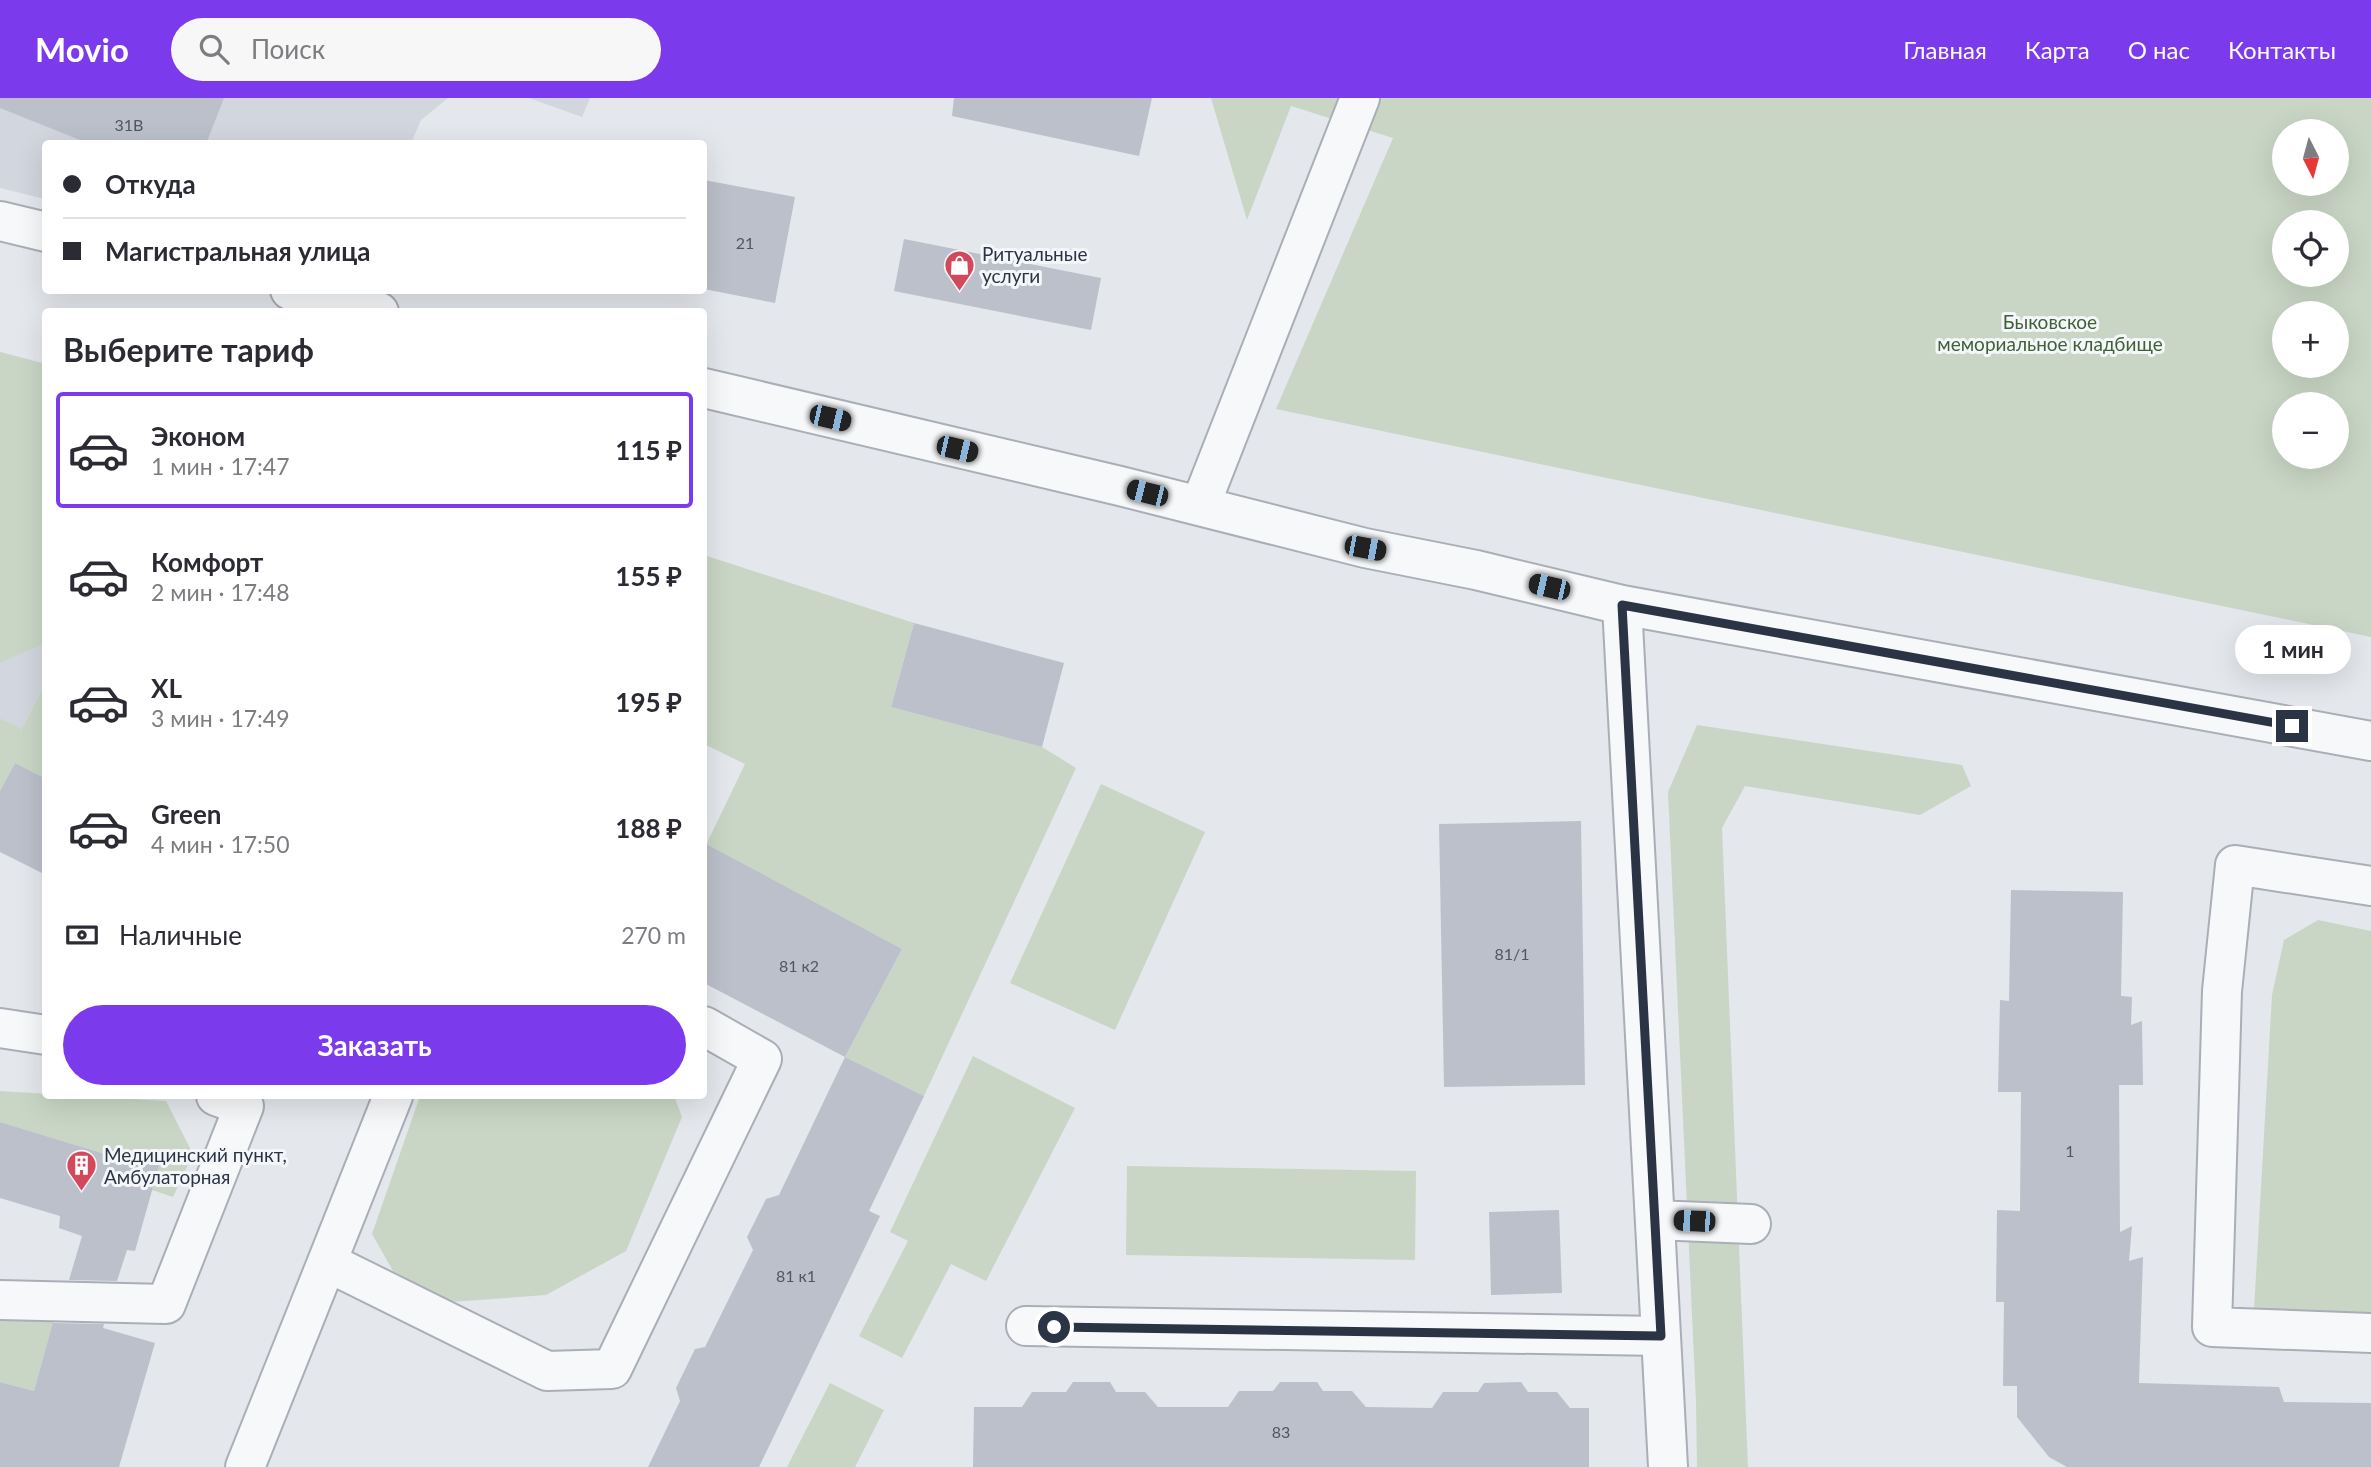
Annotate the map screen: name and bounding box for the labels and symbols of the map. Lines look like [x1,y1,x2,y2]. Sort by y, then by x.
house number: 31В [115,115,143,134]
north arrow [2272,119,2348,196]
house number: 21 [736,233,754,252]
place label: Ритуальные услуги [982,242,1087,287]
shop icon: Ритуальные услуги [942,248,976,292]
park label: Быковское мемориальное кладбище [1937,310,2163,355]
car [808,403,853,433]
car [935,434,980,464]
car [1125,478,1170,508]
car [1343,534,1388,562]
car [1527,572,1572,602]
callout: 1 мин [2234,624,2350,674]
route end [2276,710,2308,742]
house number: 81/1 [1494,944,1530,963]
house number: 81 к2 [779,956,819,975]
house number: 1 [2065,1141,2075,1160]
place label: Медицинский пункт, Амбулаторная [104,1143,287,1188]
building icon: Медицинский пункт, Амбулаторная [64,1149,98,1193]
car [1673,1210,1716,1232]
house number: 81 к1 [776,1266,816,1285]
route start [1038,1311,1070,1343]
house number: 83 [1272,1422,1290,1441]

